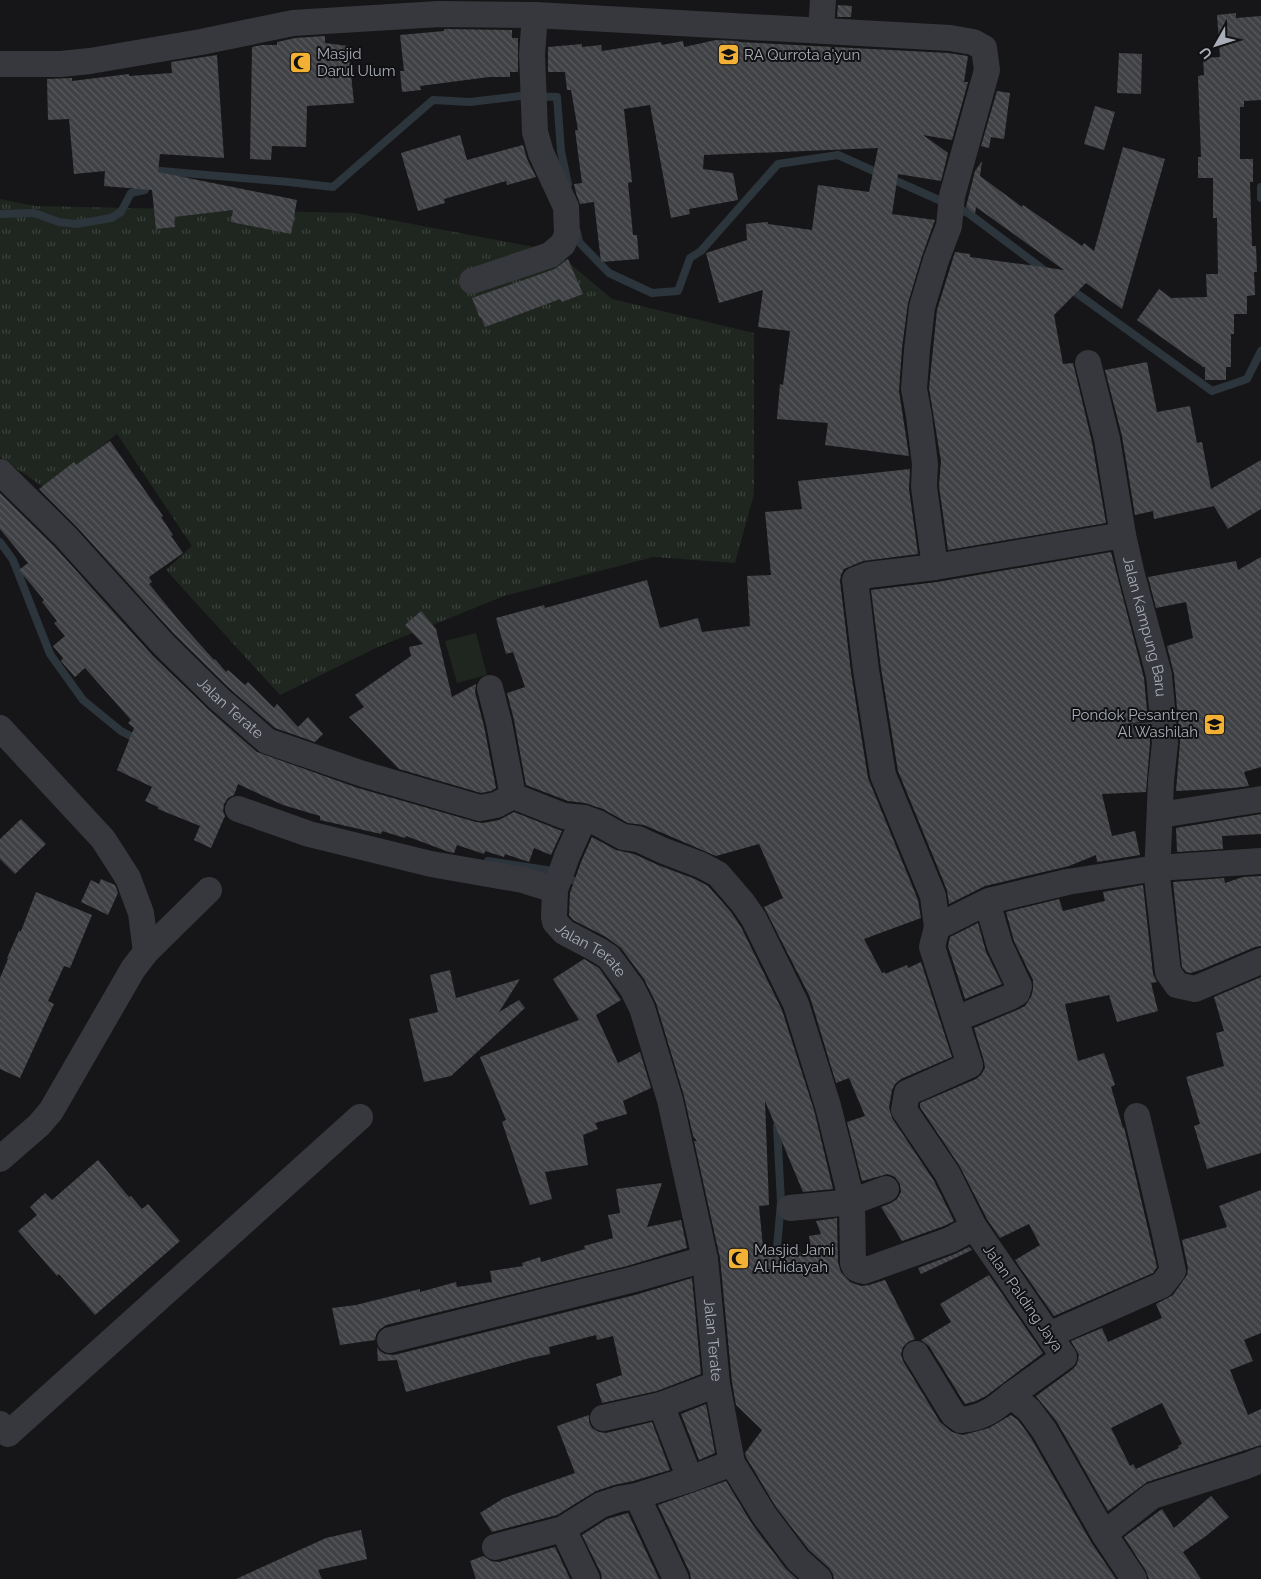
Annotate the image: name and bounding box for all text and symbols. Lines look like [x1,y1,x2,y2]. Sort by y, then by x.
north arrow [1191,20,1241,70]
school or university icon: RA Qurrota a'yun [716,43,740,67]
text: U [1196,44,1215,62]
place label: Masjid Darul Ulum [317,45,395,80]
place label: RA Qurrota a'yun [744,46,860,64]
mosque icon: Masjid Darul Ulum [289,51,313,75]
street label: Jalan Kampung Baru [1119,555,1170,698]
street label: Jalan Terate [193,674,267,743]
place label: Pondok Pesantren Al Washilah [1071,706,1198,741]
school or university icon: Pondok Pesantren Al Washilah [1202,712,1226,736]
street label: Jalan Terate [552,920,630,981]
place label: Masjid Jami Al Hidayah [754,1241,834,1276]
street label: Jalan Palding Jaya [979,1241,1067,1355]
mosque icon: Masjid Jami Al Hidayah [726,1247,750,1271]
street label: Jalan Terate [700,1298,726,1382]

